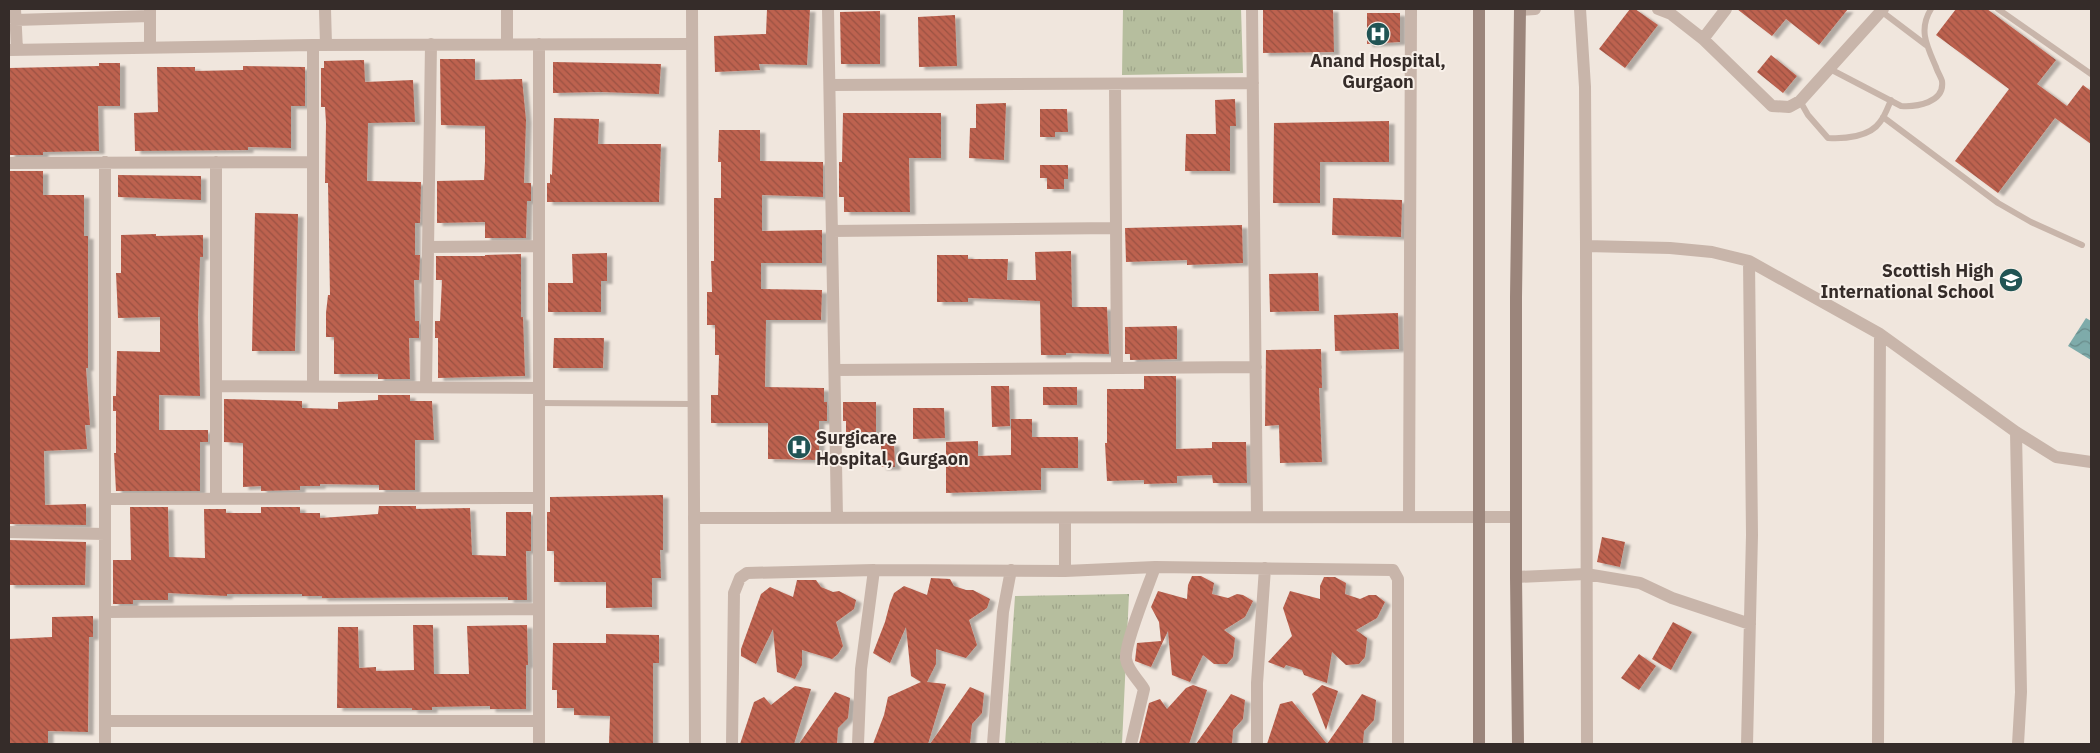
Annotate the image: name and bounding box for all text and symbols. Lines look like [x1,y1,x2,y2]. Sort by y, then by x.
hospital icon: Anand Hospital, Gurgaon [1365,21,1391,47]
place label: Anand Hospital, Gurgaon [1310,49,1446,93]
place label: Scottish High International School [1821,259,1995,303]
school or university icon: Scottish High International School [1998,267,2024,293]
place label: Surgicare Hospital, Gurgaon [816,426,969,470]
hospital icon: Surgicare Hospital, Gurgaon [786,434,812,460]

